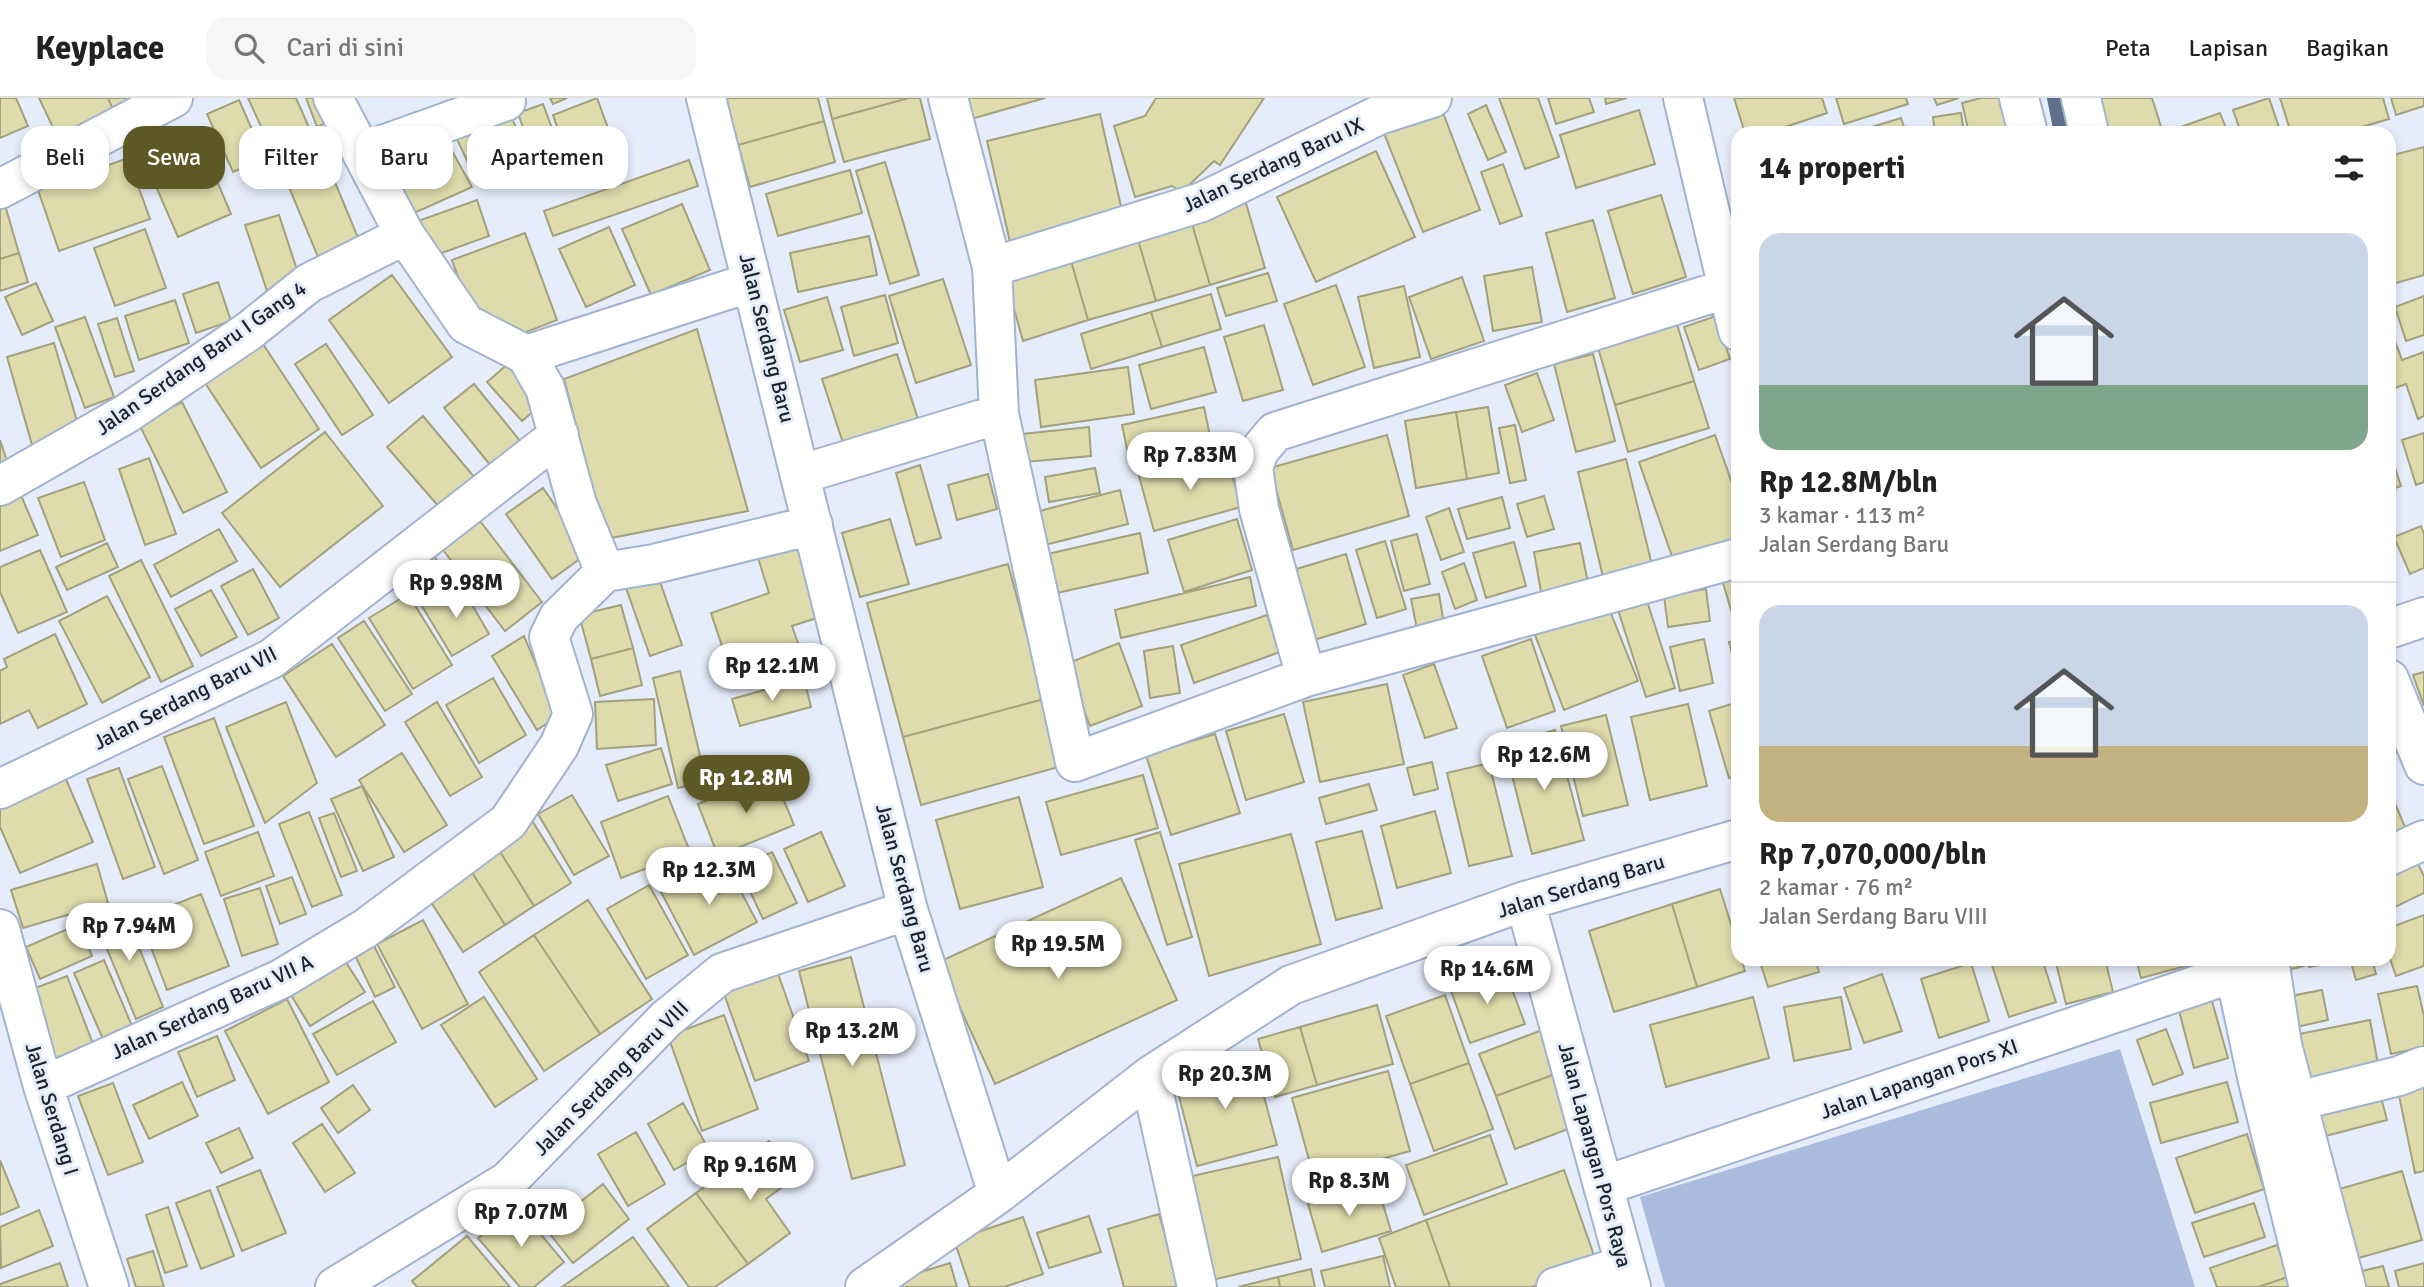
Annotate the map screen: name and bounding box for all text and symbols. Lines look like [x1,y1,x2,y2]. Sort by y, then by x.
search box [206,17,696,80]
text: Keyplace [35,28,164,69]
icon: search [230,29,268,67]
text: Cari di sini [286,32,404,64]
text: Peta [2105,33,2151,63]
text: Lapisan [2189,33,2268,63]
text: Bagikan [2306,33,2389,63]
street label: Jalan Serdang Baru IX [1178,112,1368,218]
chip: Beli [21,126,109,189]
chip: Sewa [123,126,225,189]
chip: Filter [239,126,342,189]
chip: Baru [356,126,453,189]
chip: Apartemen [467,126,628,189]
icon: filters [2330,149,2368,187]
text: 14 properti [1759,150,1906,187]
street label: Jalan Serdang Baru [733,251,801,425]
street label: Jalan Serdang Baru I Gang 4 [90,275,312,441]
icon: home [2001,278,2127,404]
pin: Rp 7.83M [1118,432,1262,492]
text: Rp 7.83M [1143,440,1237,469]
text: Rp 12.8M/bln [1759,464,1938,501]
text: 3 kamar · 113 m² [1759,501,1926,530]
text: Jalan Serdang Baru [1759,530,1949,559]
pin: Rp 9.98M [384,560,528,620]
text: Rp 9.98M [409,568,503,597]
street label: Jalan Serdang Baru VII [89,640,281,756]
pin: Rp 12.1M [700,644,844,703]
icon: home [2001,650,2127,776]
text: Rp 12.1M [725,651,819,680]
pin: Rp 12.6M [1472,732,1616,792]
text: Rp 12.6M [1497,740,1591,769]
pin: Rp 12.8M [674,756,818,815]
text: Rp 12.8M [699,763,793,792]
street label: Jalan Serdang Baru [870,801,940,975]
text: Rp 7,070,000/bln [1759,836,1987,873]
pin: Rp 12.3M [637,848,781,907]
street label: Jalan Serdang Baru [1494,848,1668,924]
text: Rp 12.3M [662,855,756,884]
text: 2 kamar · 76 m² [1759,873,1913,902]
text: Jalan Serdang Baru VIII [1759,902,1988,931]
pin: Rp 7.94M [57,904,201,963]
text: Rp 7.94M [82,911,176,940]
pin: Rp 19.5M [986,922,1130,981]
text: Rp 19.5M [1011,929,1105,958]
pin: Rp 14.6M [1415,946,1559,1006]
street label: Jalan Serdang Baru VII A [107,949,317,1065]
text: Rp 14.6M [1440,954,1534,983]
street label: Jalan Serdang Baru VIII [528,995,694,1161]
pin: Rp 13.2M [780,1009,924,1068]
text: Rp 13.2M [805,1016,899,1045]
street label: Jalan Lapangan Pors XI [1817,1033,2021,1125]
street label: Jalan Serdang I [20,1040,84,1178]
street label: Jalan Lapangan Pors Raya [1552,1040,1638,1270]
pin: Rp 20.3M [1153,1052,1297,1111]
text: Rp 20.3M [1178,1059,1272,1088]
pin: Rp 9.16M [678,1142,822,1202]
text: Rp 9.16M [703,1150,797,1179]
pin: Rp 8.3M [1284,1158,1414,1218]
text: Rp 8.3M [1308,1166,1390,1195]
pin: Rp 7.07M [449,1190,593,1249]
text: Rp 7.07M [474,1197,568,1226]

